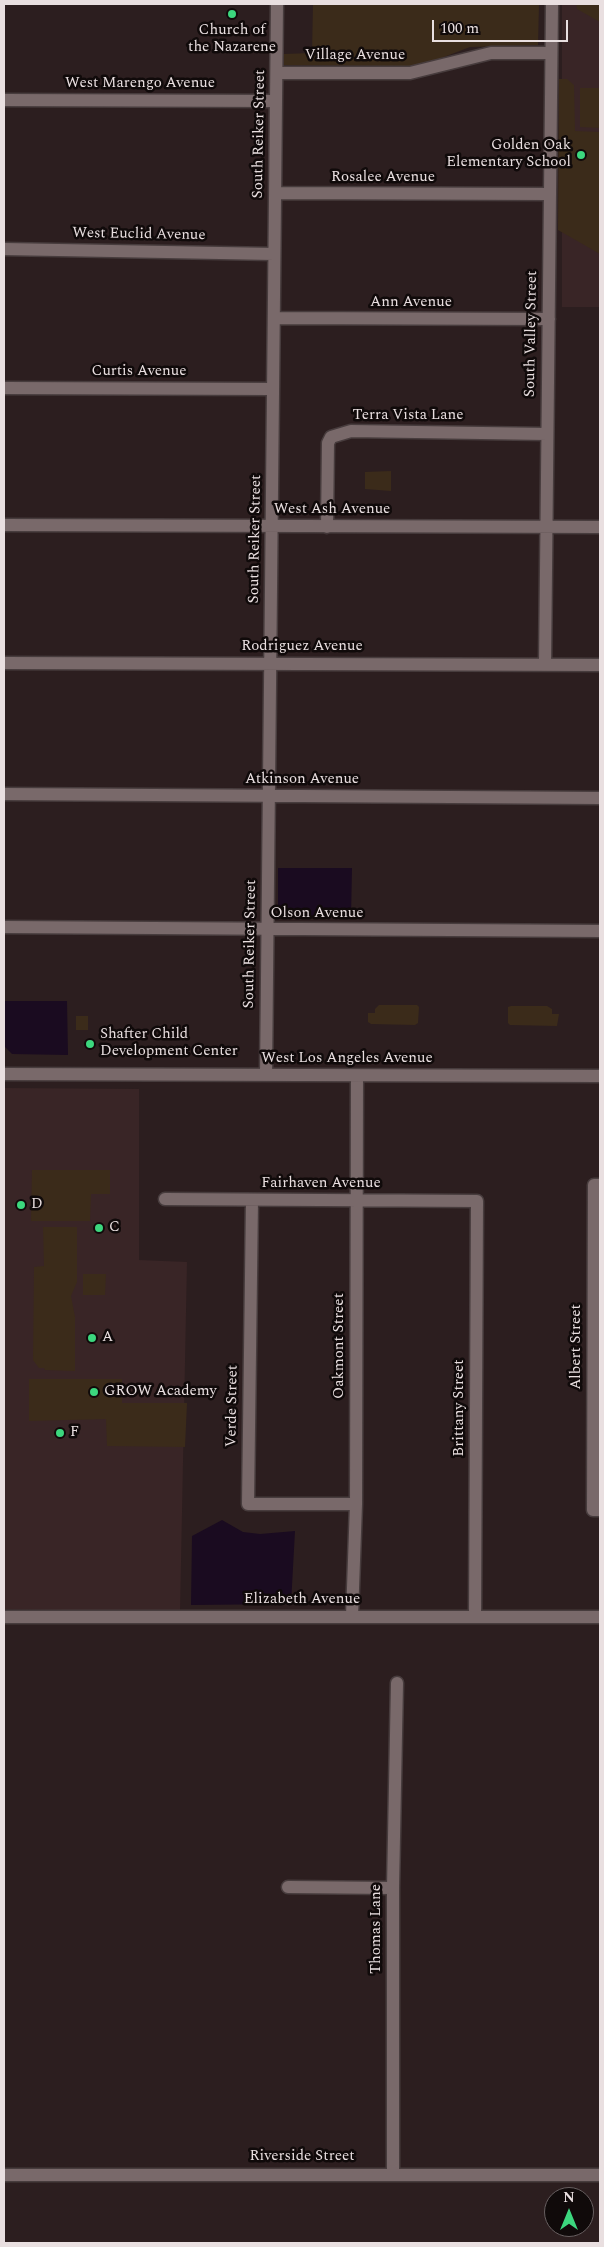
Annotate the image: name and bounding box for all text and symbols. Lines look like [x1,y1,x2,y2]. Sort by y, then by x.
marker: Church of the Nazarene [226,8,238,20]
scale bar [434,10,570,42]
text: 100 m [440,17,479,40]
place label: Church of the Nazarene [188,22,276,57]
street label: Village Avenue [305,47,405,65]
street label: South Reiker Street [250,69,270,199]
street label: West Marengo Avenue [65,75,215,93]
place label: Golden Oak Elementary School [446,137,571,172]
marker: Golden Oak Elementary School [575,149,587,161]
street label: Rosalee Avenue [331,169,435,187]
street label: West Euclid Avenue [72,225,206,245]
street label: South Valley Street [522,271,542,397]
street label: Ann Avenue [370,294,452,312]
street label: Curtis Avenue [91,363,187,381]
street label: Terra Vista Lane [352,407,464,425]
street label: South Reiker Street [246,474,266,604]
street label: West Ash Avenue [274,501,390,519]
street label: Rodriguez Avenue [241,638,363,656]
street label: Atkinson Avenue [245,771,359,789]
street label: South Reiker Street [241,879,261,1009]
street label: Olson Avenue [270,905,364,923]
place label: Shafter Child Development Center [100,1026,238,1061]
marker: Shafter Child Development Center [84,1038,96,1050]
street label: West Los Angeles Avenue [261,1050,433,1068]
street label: Fairhaven Avenue [261,1175,381,1193]
place label: D [31,1196,43,1214]
marker: D [15,1199,27,1211]
place label: C [109,1219,120,1237]
marker: C [93,1222,105,1234]
street label: Oakmont Street [331,1293,349,1399]
street label: Albert Street [568,1304,586,1390]
place label: A [102,1329,113,1347]
marker: A [86,1332,98,1344]
street label: Brittany Street [451,1359,469,1457]
street label: Verde Street [223,1365,243,1447]
place label: GROW Academy [104,1383,217,1401]
marker: GROW Academy [88,1386,100,1398]
place label: F [70,1424,79,1442]
marker: F [54,1427,66,1439]
street label: Elizabeth Avenue [244,1591,360,1609]
street label: Thomas Lane [368,1884,386,1974]
street label: Riverside Street [250,2148,354,2166]
north arrow [544,2187,594,2237]
text: N [563,2187,575,2208]

